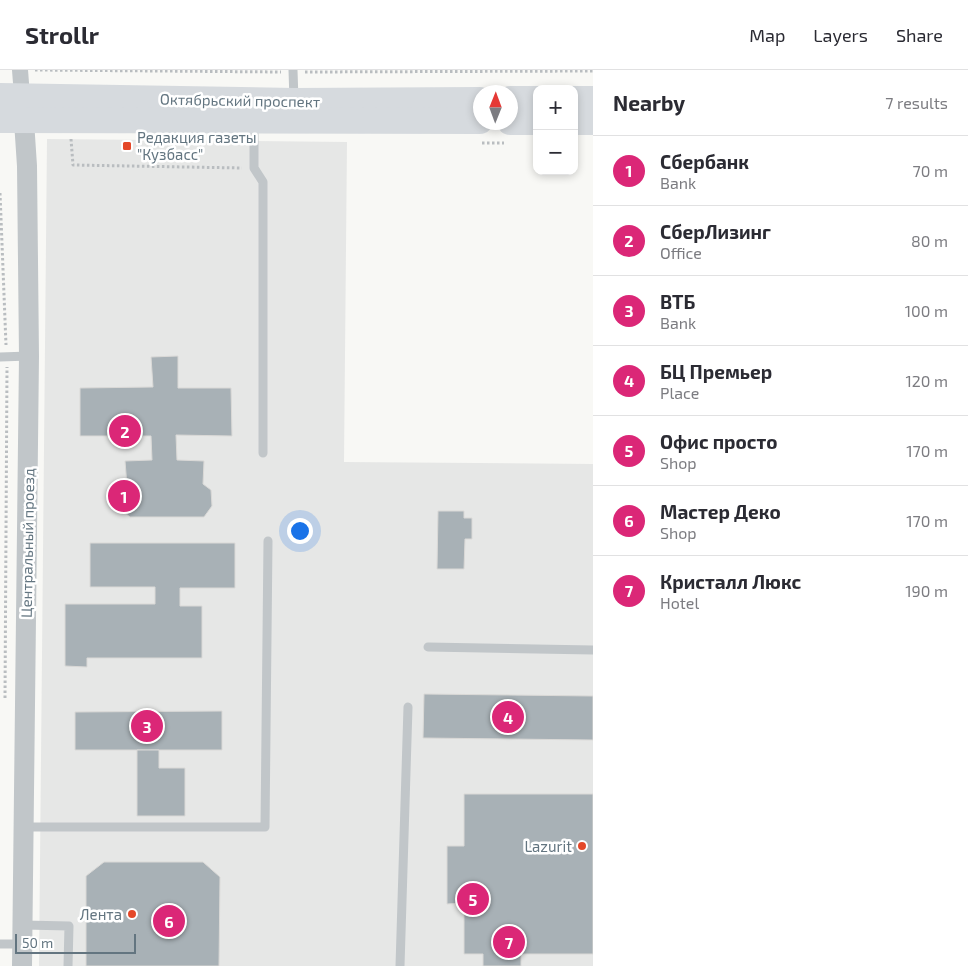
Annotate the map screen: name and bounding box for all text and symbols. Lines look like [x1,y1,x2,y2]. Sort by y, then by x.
text: Strollr [25,20,99,49]
text: Map [749,24,785,46]
text: Layers [813,24,868,46]
text: Share [896,24,943,46]
north arrow [473,85,518,130]
map controls [533,85,578,175]
button: + [533,85,578,130]
street label: Октябрьский проспект [160,90,320,110]
text: Nearby [613,90,685,115]
text: 7 results [885,93,948,112]
place label: Редакция газеты "Кузбасс" [137,128,257,164]
button: − [533,130,578,175]
marker: Редакция газеты "Кузбасс" [121,140,133,152]
text: Сбербанк [660,150,749,173]
text: 1 [626,161,632,180]
text: 70 m [913,161,948,180]
text: Bank [660,173,696,192]
text: СберЛизинг [660,220,771,243]
text: 2 [624,231,634,250]
text: 80 m [911,231,948,250]
text: Office [660,243,702,262]
text: ВТБ [660,290,695,313]
text: 3 [624,301,634,320]
text: 100 m [905,301,948,320]
text: Bank [660,313,696,332]
text: БЦ Премьер [660,360,772,383]
text: 4 [624,371,634,390]
text: 120 m [905,371,948,390]
text: Place [660,383,699,402]
pin: 2 [109,412,141,450]
text: Офис просто [660,430,777,453]
text: 5 [625,441,633,460]
text: 170 m [906,441,948,460]
text: Shop [660,453,697,472]
street label: Центральный проезд [17,468,37,618]
pin: 1 [108,477,140,515]
text: Мастер Деко [660,500,781,523]
text: 6 [624,511,634,530]
text: 170 m [906,511,948,530]
your location [287,518,313,544]
text: Shop [660,523,697,542]
text: Кристалл Люкс [660,570,801,593]
text: 7 [625,581,633,600]
text: 190 m [905,581,948,600]
text: Hotel [660,593,699,612]
pin: 4 [492,698,524,736]
pin: 3 [131,707,163,745]
place label: Lazurit [524,837,572,855]
marker: Lazurit [576,840,588,852]
pin: 5 [457,880,489,918]
pin: 6 [153,902,185,940]
place label: Лента [80,905,122,923]
marker: Лента [126,908,138,920]
pin: 7 [493,923,525,961]
scale bar [15,931,136,954]
text: 50 m [22,934,53,951]

